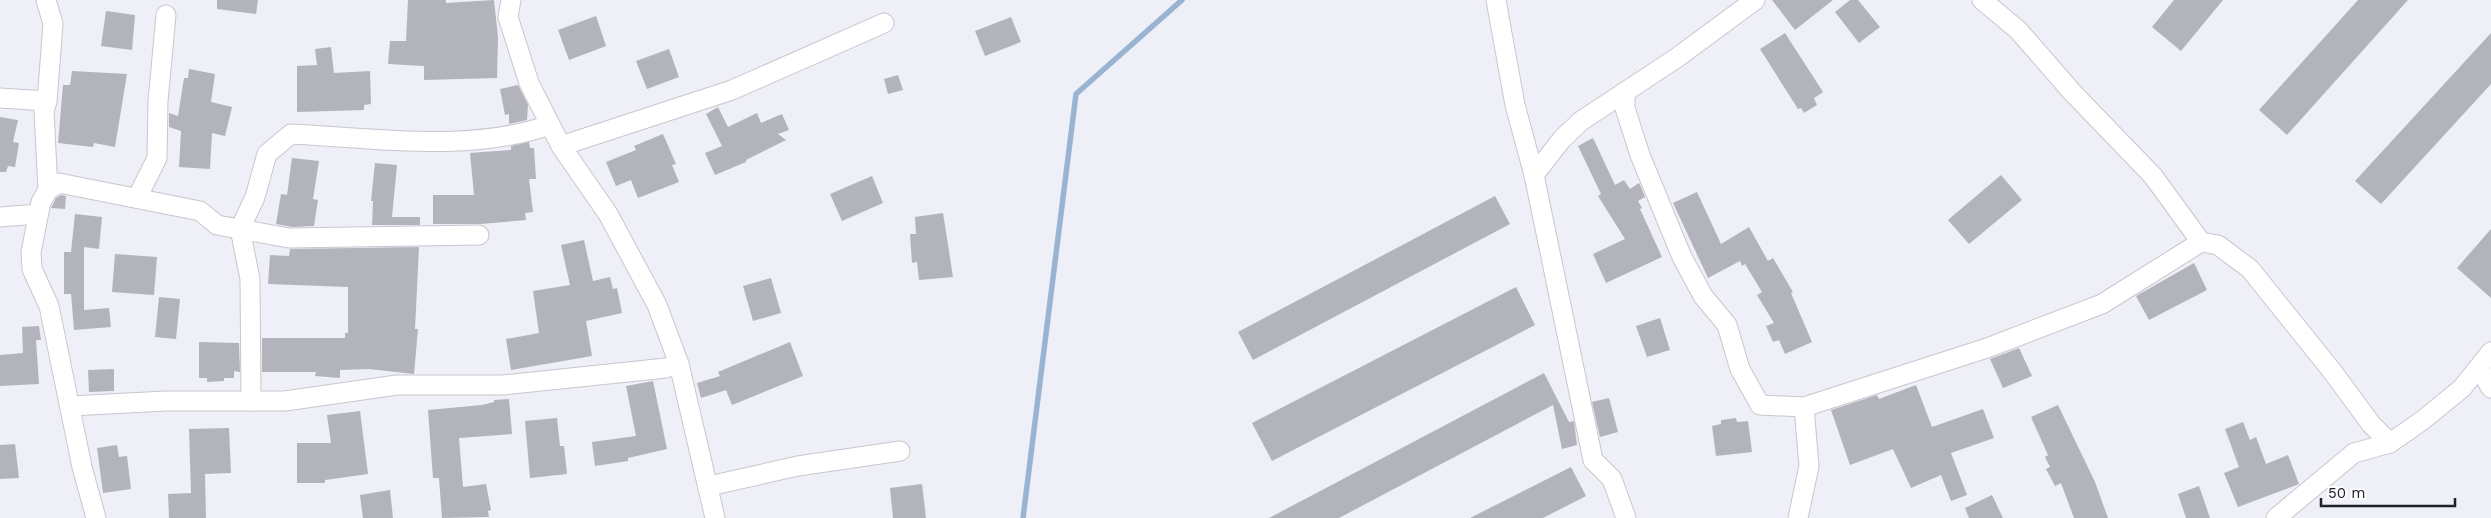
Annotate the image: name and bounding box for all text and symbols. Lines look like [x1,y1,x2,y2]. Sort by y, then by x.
scale bar [2321,476,2455,508]
text: 50 m [2328,484,2365,502]

